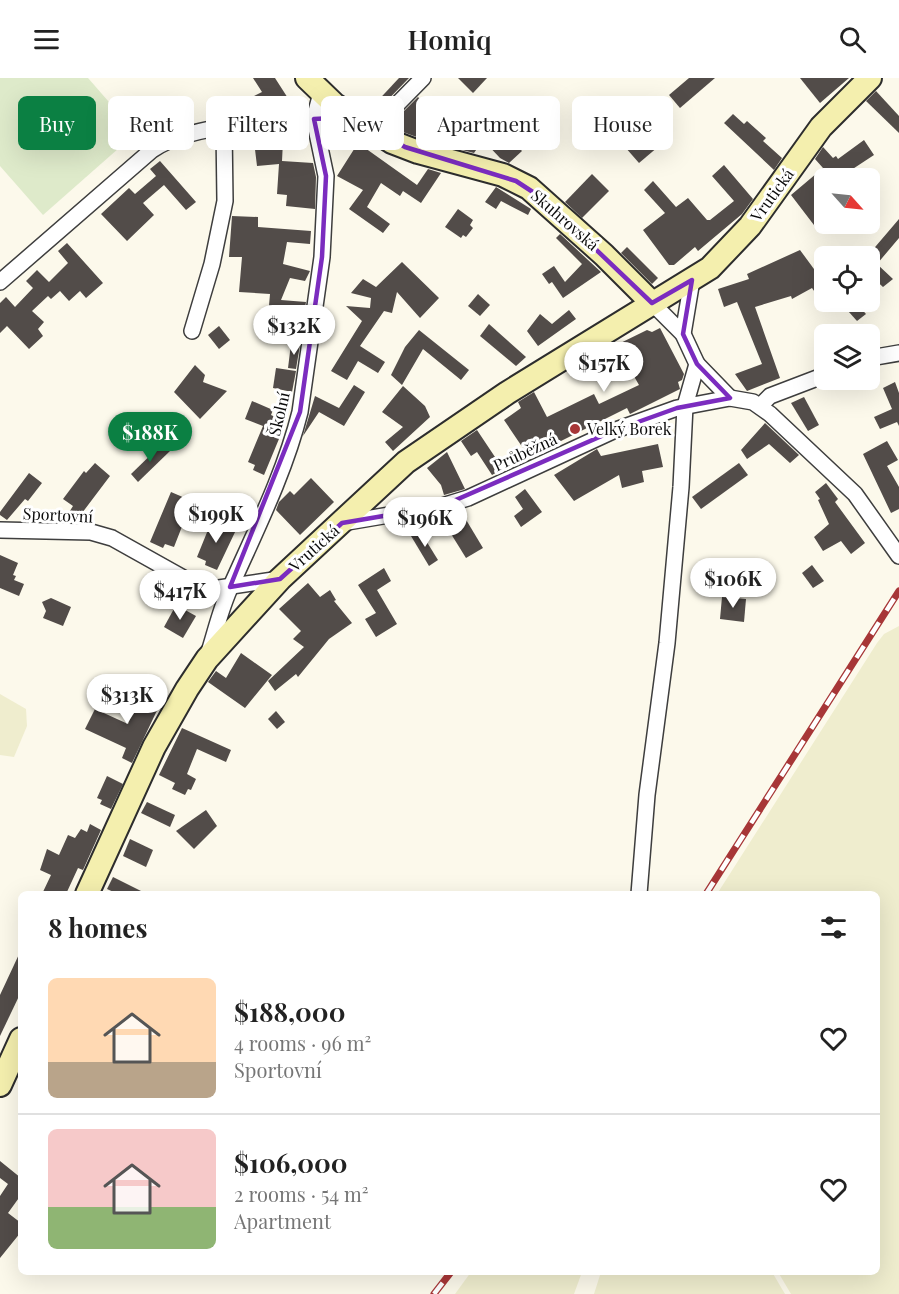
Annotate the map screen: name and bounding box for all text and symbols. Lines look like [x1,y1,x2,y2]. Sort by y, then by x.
text: Homiq [407,21,492,57]
icon: menu [30,23,63,56]
icon: search [836,23,869,56]
chip: Buy [18,96,96,150]
chip: Rent [108,96,194,150]
chip: Filters [206,96,309,150]
chip: New [321,96,404,150]
chip: Apartment [416,96,560,150]
chip: House [572,96,673,150]
street label: Vrutická [745,164,798,226]
north arrow [814,168,880,234]
map controls [814,168,880,390]
street label: Skuhrovská [527,184,604,255]
button: locate [814,246,880,312]
pin: $132K [252,305,336,356]
text: $132K [267,311,321,338]
button: layers [814,324,880,390]
pin: $157K [562,342,646,393]
text: $157K [578,348,630,375]
street label: Školní [263,390,294,438]
pin: $188K [108,412,192,463]
text: $188K [122,418,178,445]
place label: Velký Borek [586,418,672,439]
marker: Velký Borek [568,422,582,436]
street label: Průběžná [490,428,560,475]
pin: $199K [174,493,258,544]
pin: $196K [383,497,467,548]
text: $199K [188,499,244,526]
street label: Sportovní [22,502,94,527]
text: $196K [397,503,453,530]
street label: Vrutická [283,519,343,576]
pin: $106K [691,558,775,609]
text: $106K [704,564,762,591]
pin: $417K [138,570,222,621]
text: $417K [153,576,207,603]
pin: $313K [85,674,169,725]
text: $313K [101,680,153,707]
text: 8 homes [48,910,147,945]
icon: filters [817,911,850,944]
text: $188,000 [234,994,345,1029]
icon: home [96,1002,168,1074]
icon: heart [817,1022,850,1055]
text: 4 rooms · 96 m² [234,1029,371,1056]
text: Sportovní [234,1056,322,1083]
text: $106,000 [234,1145,348,1180]
icon: home [96,1153,168,1225]
icon: heart [817,1173,850,1206]
text: 2 rooms · 54 m² [234,1180,369,1207]
text: Apartment [234,1207,331,1234]

